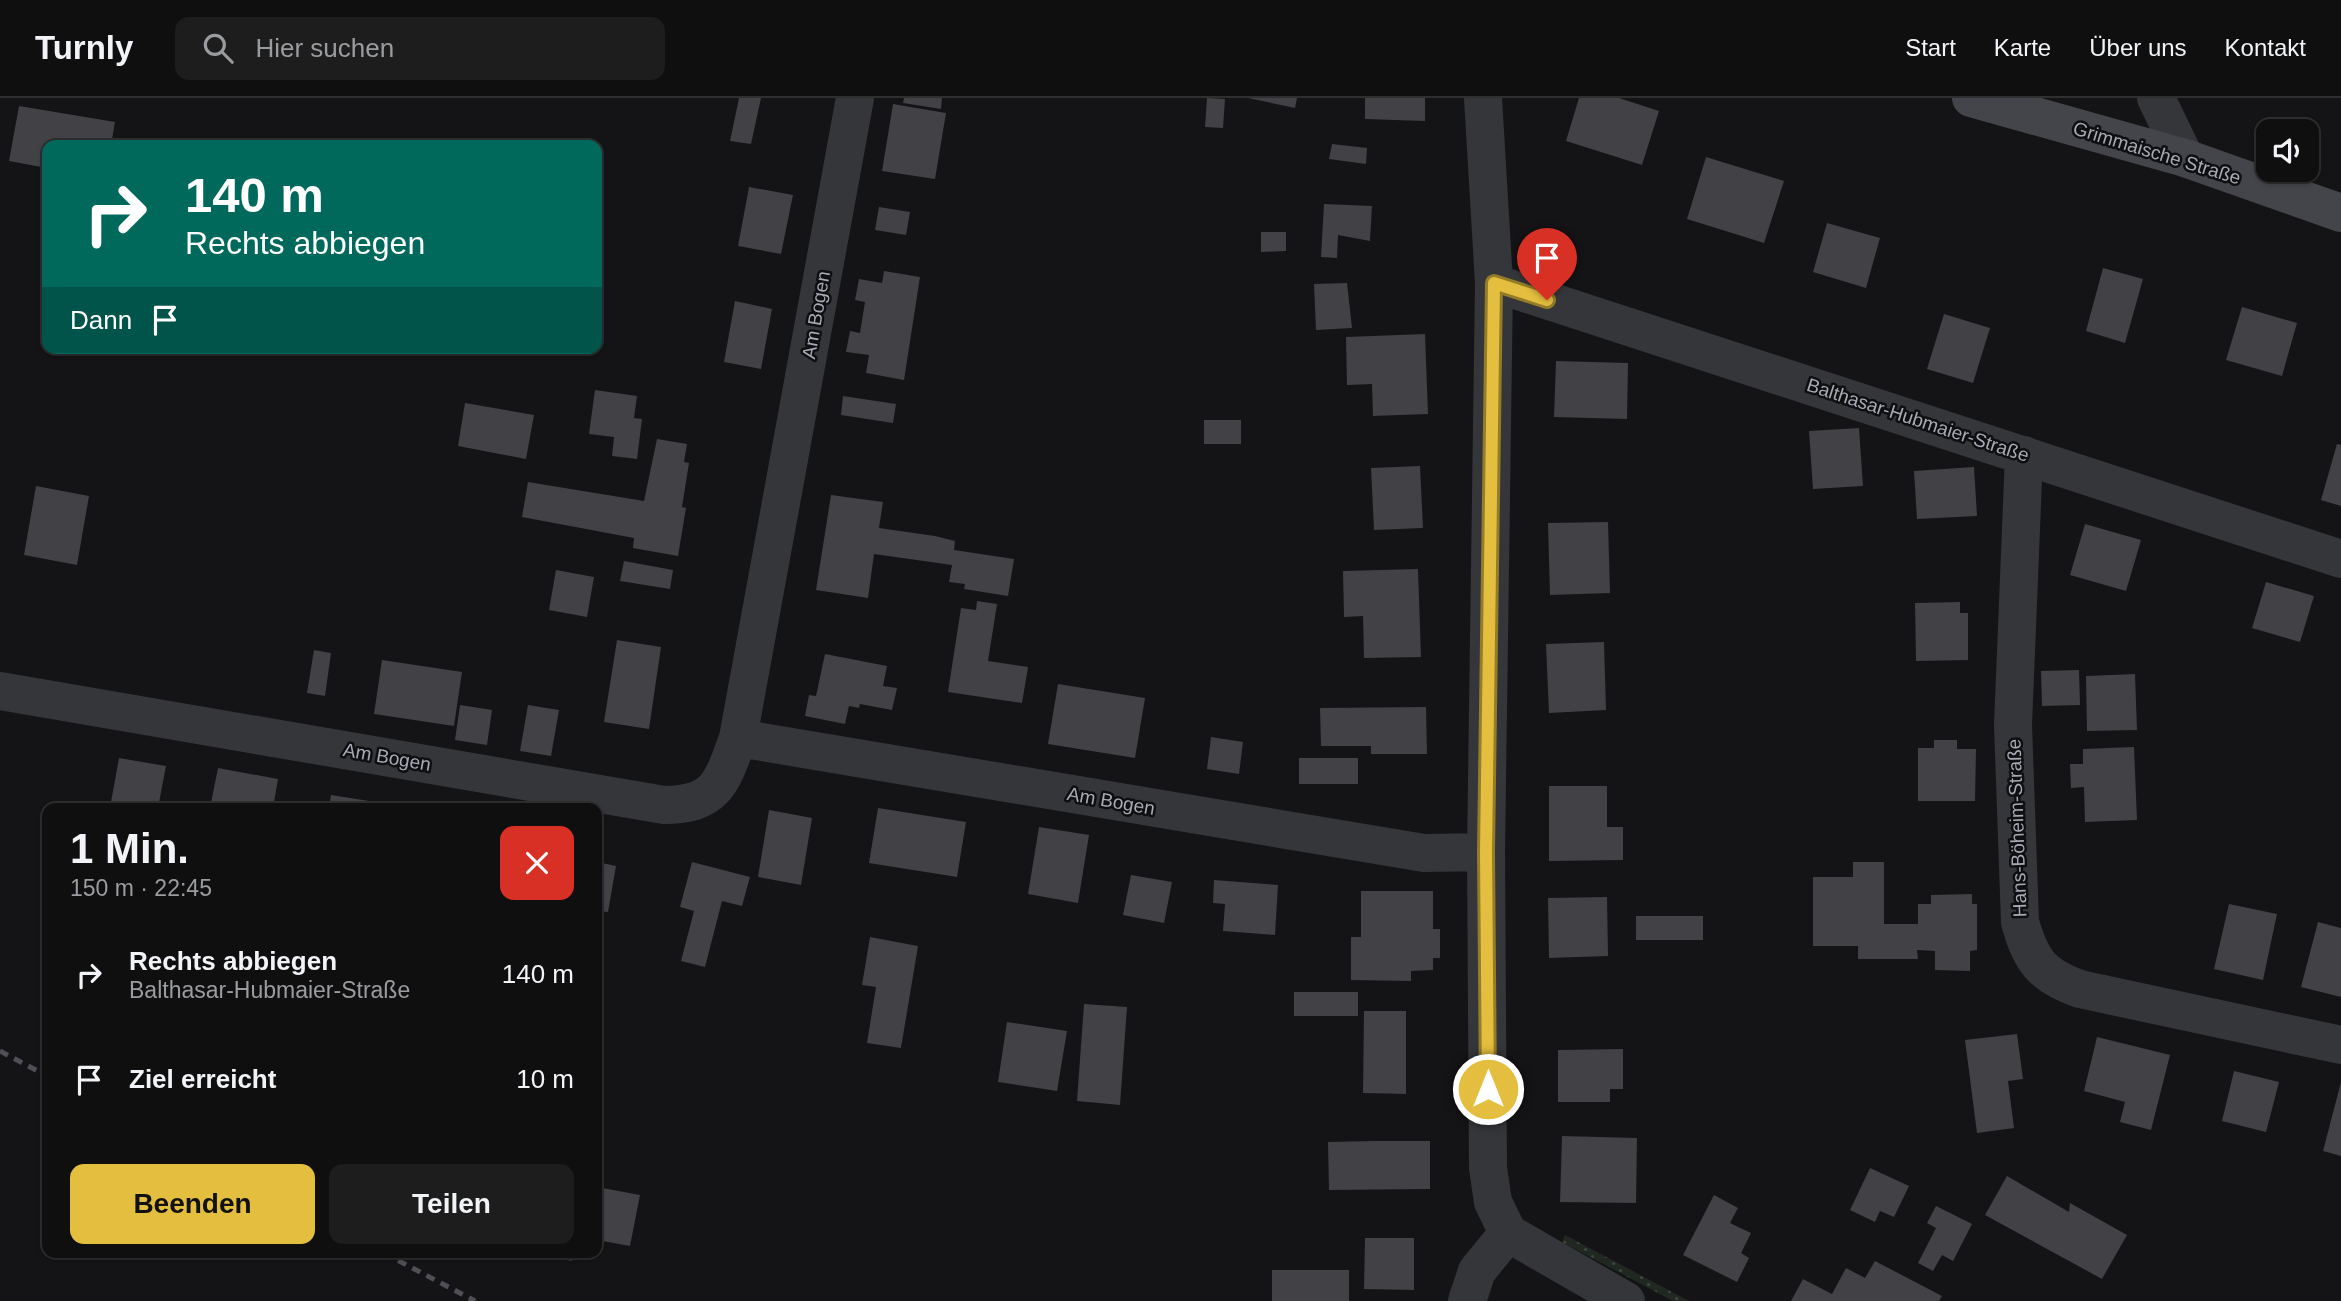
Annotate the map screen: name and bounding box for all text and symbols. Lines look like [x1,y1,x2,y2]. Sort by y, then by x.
search box [175,17,665,80]
text: Turnly [35,29,133,66]
icon: search [199,29,237,67]
text: Hier suchen [255,33,394,63]
text: Start [1905,34,1956,61]
text: Karte [1994,34,2051,61]
text: Über uns [2089,34,2187,61]
text: Kontakt [2225,34,2306,61]
street label: Grimmaische Straße [2071,117,2243,189]
map controls [2256,119,2319,182]
button: sound [2256,119,2319,182]
icon: right [70,168,161,259]
text: 140 m [185,168,324,222]
text: Rechts abbiegen [185,225,425,261]
pin [1517,228,1577,300]
icon: arrive [1528,239,1566,277]
street label: Am Bogen [798,269,834,361]
icon: arrive [146,301,184,339]
text: Dann [70,305,132,335]
street label: Balthasar-Hubmaier-Straße [1804,374,2032,466]
street label: Hans-Böheim-Straße [2003,738,2031,918]
street label: Am Bogen [341,739,433,775]
street label: Am Bogen [1065,783,1157,819]
text: 1 Min. [70,825,189,872]
button: close [500,826,574,900]
text: 150 m · 22:45 [70,875,212,901]
text: Rechts abbiegen [129,946,337,976]
icon: right [70,956,108,994]
text: 140 m [502,959,574,989]
text: Balthasar-Hubmaier-Straße [129,977,410,1003]
position arrow [1451,1052,1525,1126]
icon: arrive [70,1061,108,1099]
text: Ziel erreicht [129,1064,276,1094]
text: 10 m [516,1064,574,1094]
button: Beenden [70,1164,315,1244]
button: Teilen [329,1164,574,1244]

